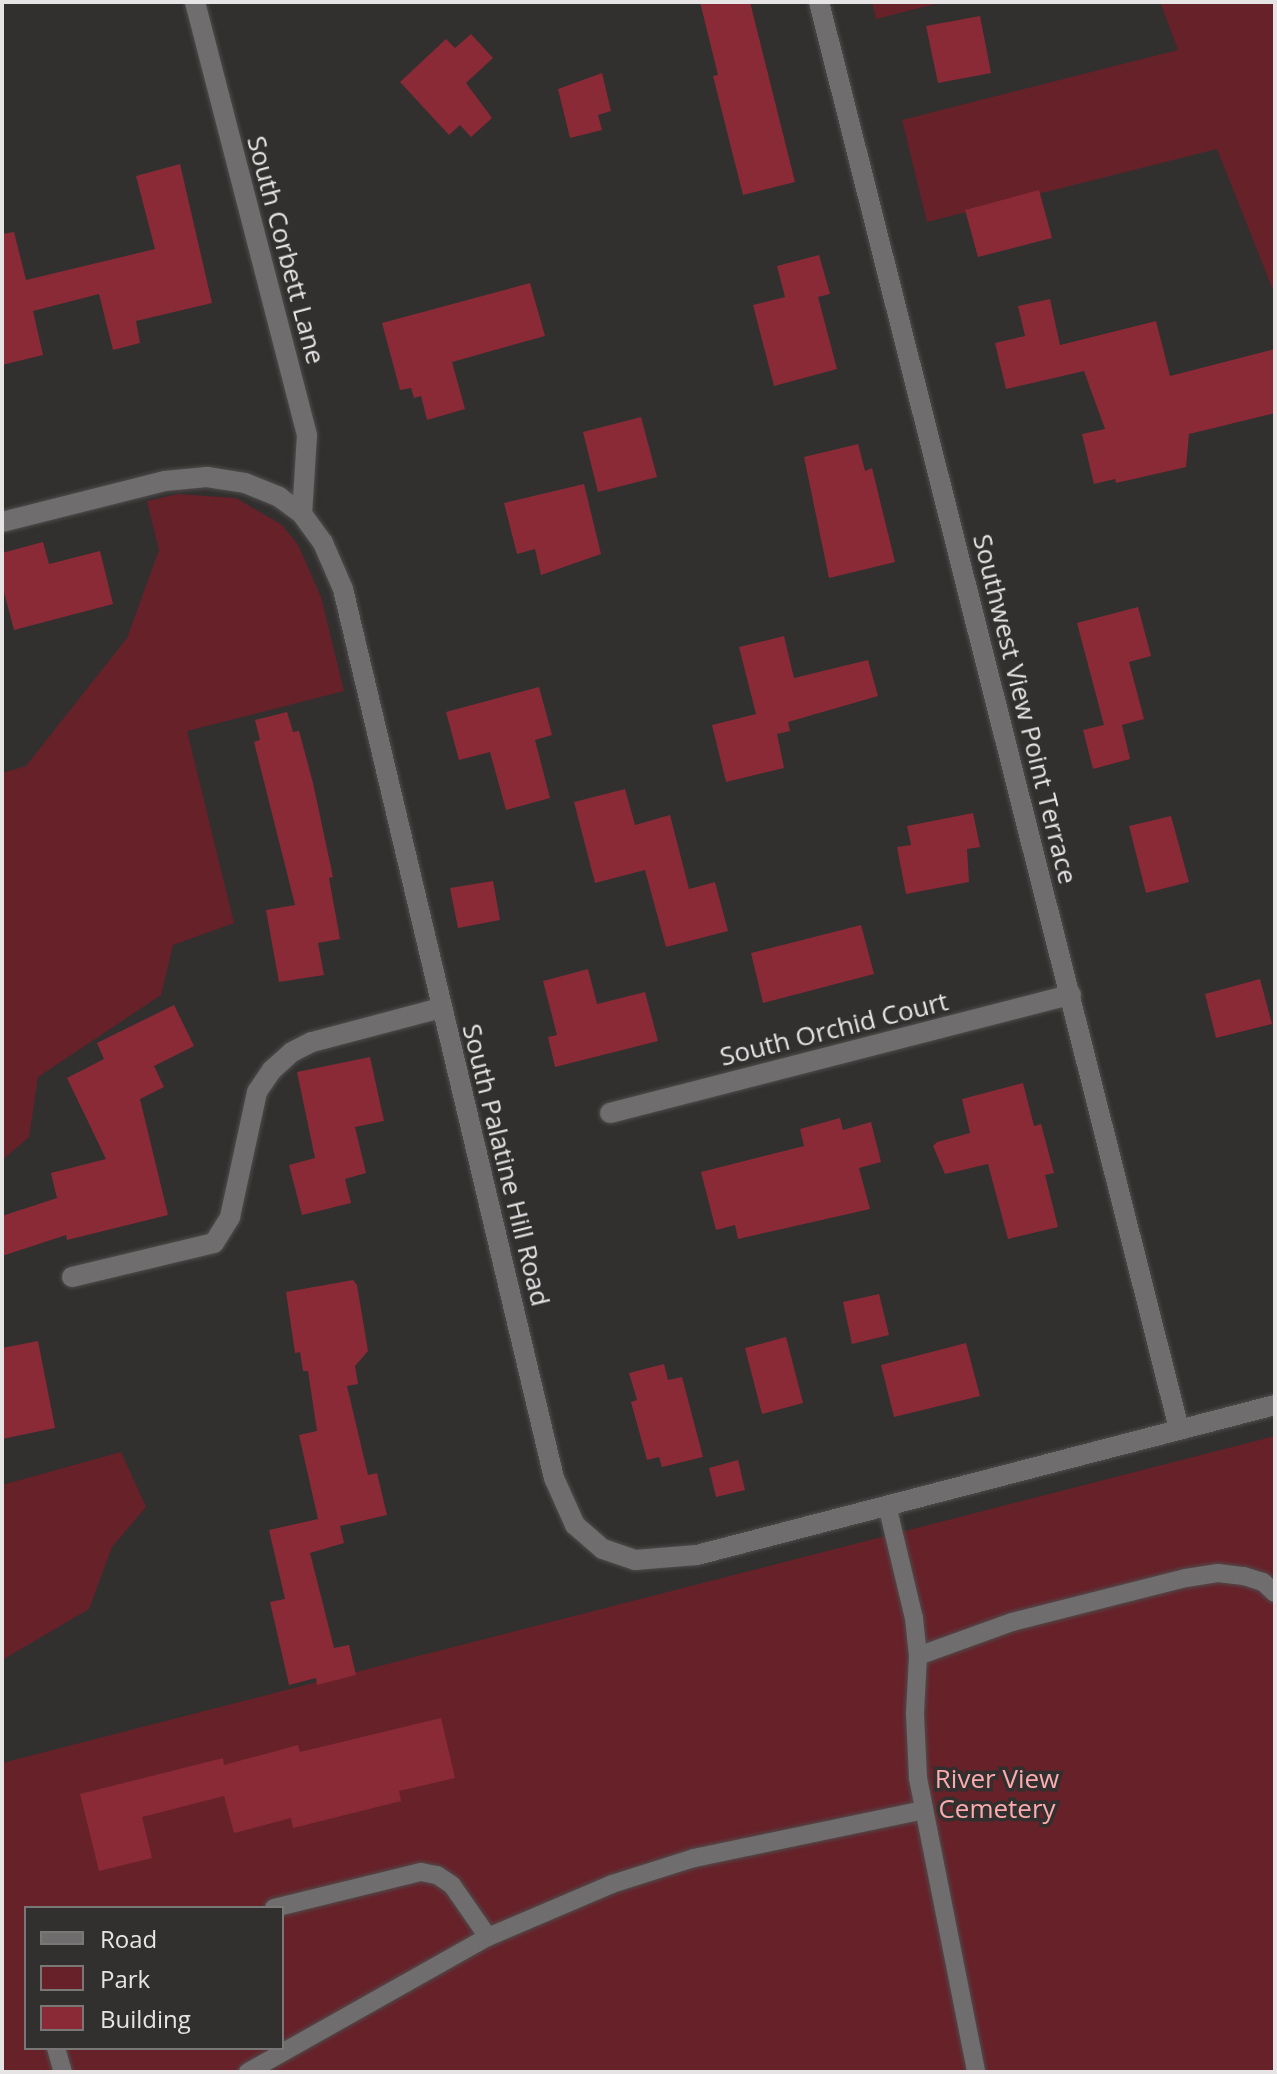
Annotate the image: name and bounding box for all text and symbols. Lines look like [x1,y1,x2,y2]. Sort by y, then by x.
street label: South Corbett Lane [241,133,331,367]
street label: Southwest View Point Terrace [966,531,1084,887]
street label: South Orchid Court [717,986,951,1072]
street label: South Palatine Hill Road [456,1021,556,1309]
park label: River View Cemetery [935,1763,1059,1824]
legend [24,1906,284,2050]
text: Road [100,1922,157,1955]
text: Park [100,1962,150,1995]
text: Building [100,2002,191,2035]

